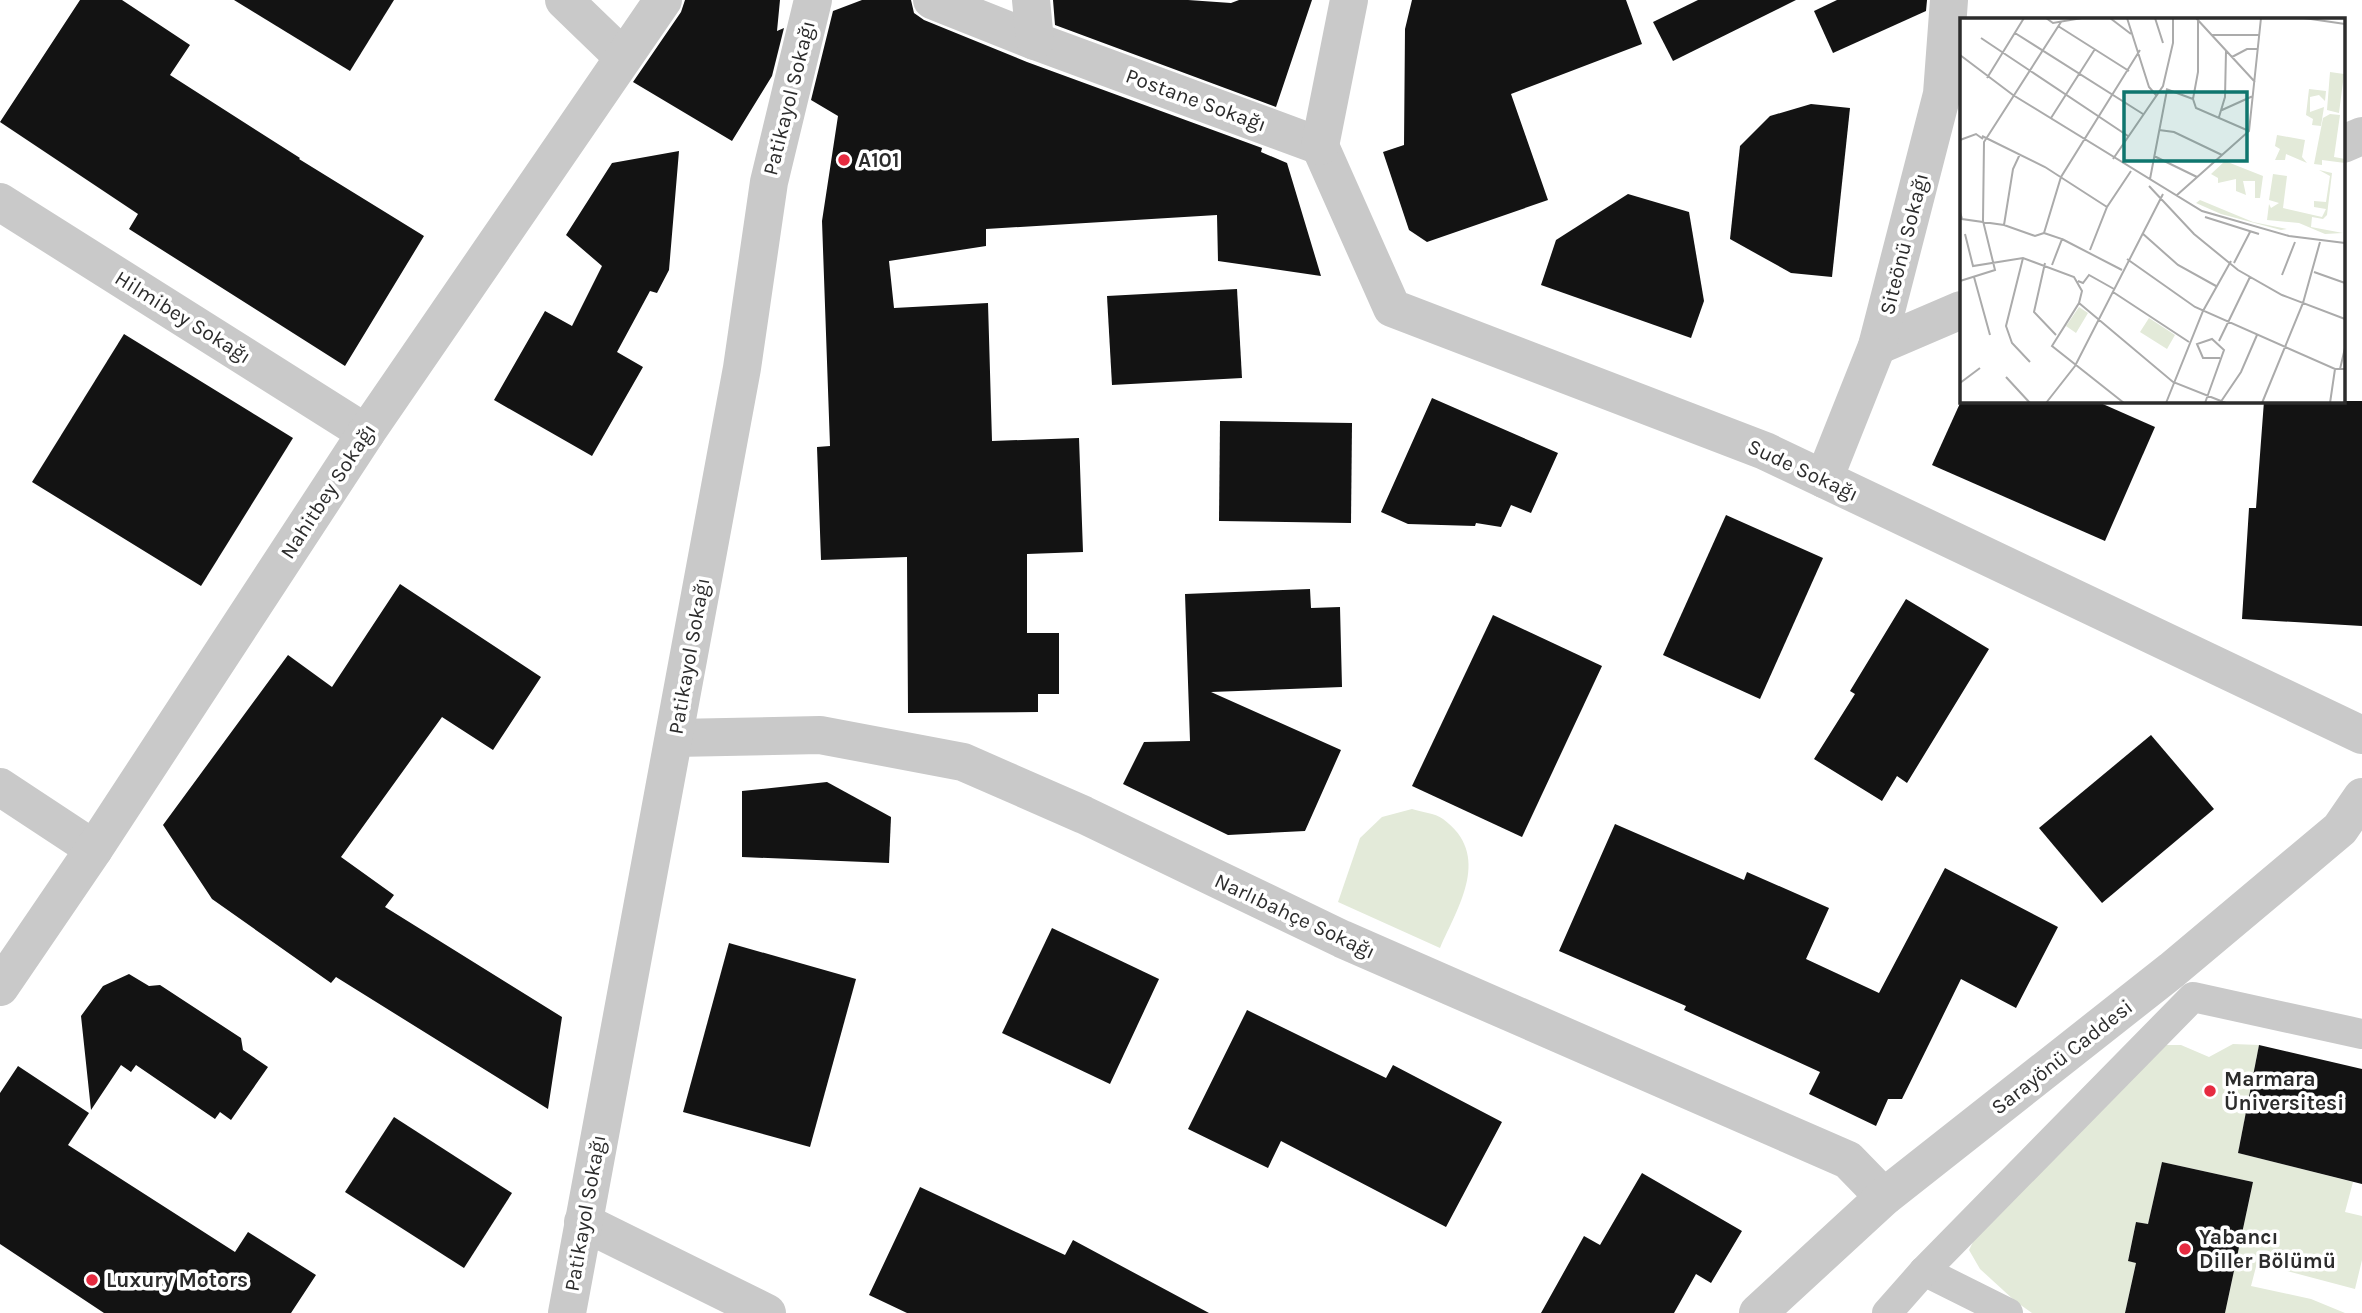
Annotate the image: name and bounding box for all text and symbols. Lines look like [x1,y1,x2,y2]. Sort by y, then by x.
street label: Patikayol Sokağı [758,18,820,178]
inset map [1960,18,2344,402]
street label: Postane Sokağı [1122,63,1270,137]
place label: A101 [858,148,899,172]
marker: A101 [836,152,852,168]
street label: Siteönü Sokağı [1875,171,1933,317]
street label: Hilmibey Sokağı [111,266,255,368]
street label: Nahitbey Sokağı [275,419,381,563]
street label: Sude Sokağı [1744,434,1862,506]
street label: Patikayol Sokağı [663,576,715,736]
street label: Narlıbahçe Sokağı [1211,868,1379,964]
street label: Sarayönü Caddesi [1987,994,2137,1120]
place label: Marmara Üniversitesi [2224,1067,2344,1115]
marker: Marmara Üniversitesi [2202,1083,2218,1099]
street label: Patikayol Sokağı [559,1133,611,1293]
place label: Yabancı Diller Bölümü [2199,1225,2336,1273]
marker: Yabancı Diller Bölümü [2177,1241,2193,1257]
place label: Luxury Motors [106,1268,248,1292]
marker: Luxury Motors [84,1272,100,1288]

